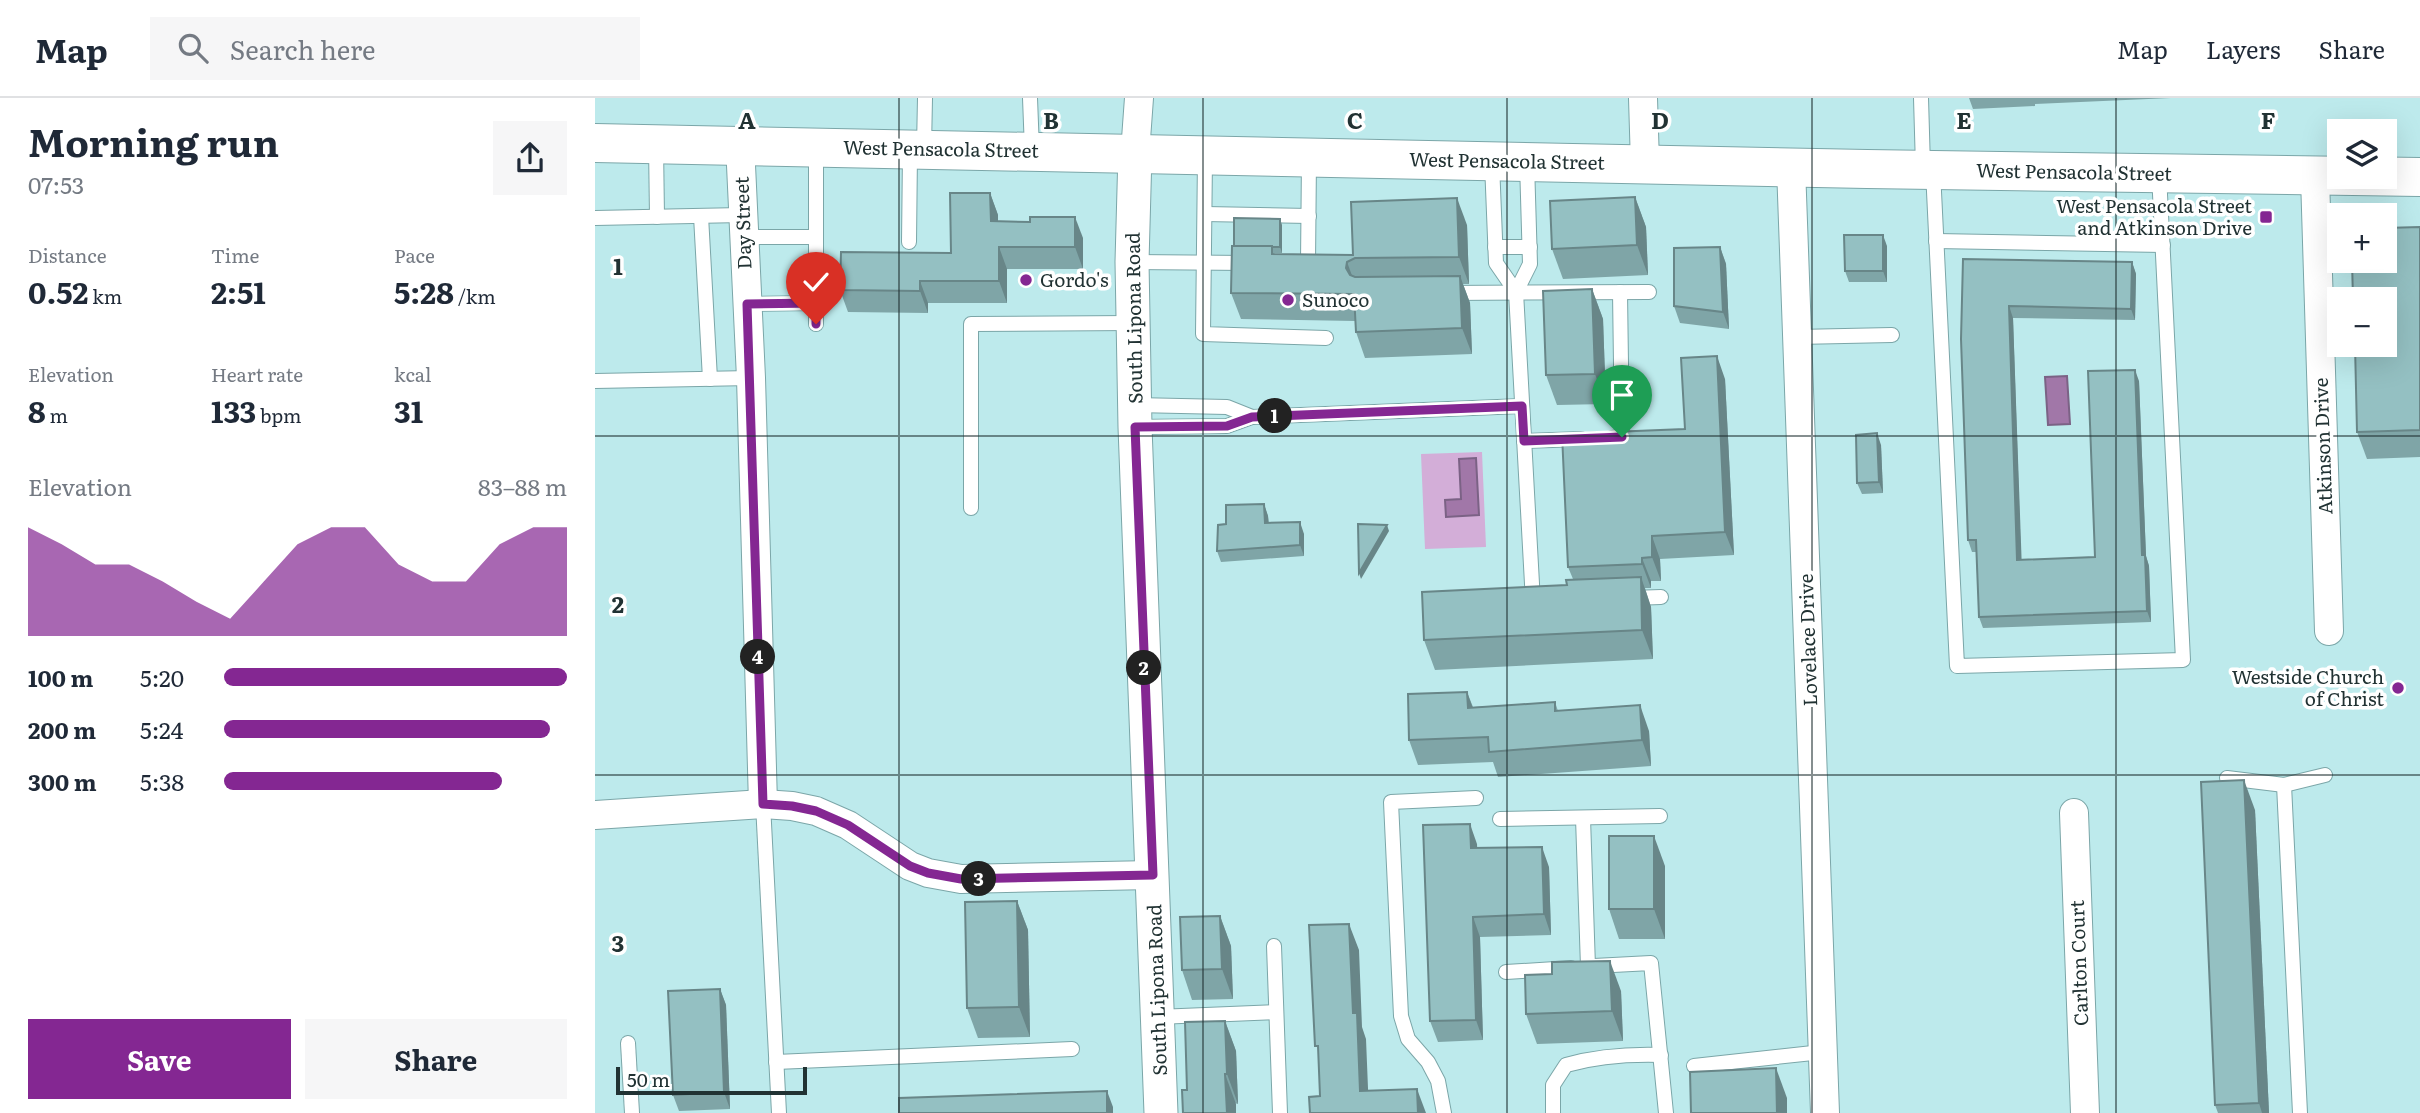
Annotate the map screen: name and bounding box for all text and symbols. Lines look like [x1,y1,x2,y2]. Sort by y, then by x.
search box [150,17,640,80]
text: Map [35,24,108,73]
icon: search [174,29,212,67]
text: Search here [230,29,376,68]
text: Map [2117,31,2168,66]
text: Layers [2206,31,2280,66]
text: Share [2318,31,2385,66]
text: A [738,102,756,136]
text: B [1043,102,1059,136]
text: C [1347,102,1363,136]
text: D [1651,102,1669,136]
text: E [1956,102,1972,136]
text: F [2261,102,2276,136]
text: Morning run [28,112,279,169]
map controls [2327,119,2397,357]
button: layers [2327,119,2397,189]
button: share [493,121,567,195]
street label: West Pensacola Street [843,132,1039,164]
street label: West Pensacola Street [1409,144,1605,176]
street label: West Pensacola Street [1976,155,2172,187]
text: 07:53 [28,167,84,201]
street label: Day Street [726,176,758,270]
place label: West Pensacola Street and Atkinson Drive [2056,191,2252,241]
button: + [2327,203,2397,273]
marker: West Pensacola Street and Atkinson Drive [2258,209,2274,225]
street label: South Lipona Road [1117,232,1148,404]
text: Distance [28,241,107,269]
text: Time [211,241,259,269]
text: Pace [394,241,435,269]
text: 1 [613,248,623,282]
pin [786,252,846,324]
icon: check [797,263,835,301]
place label: Gordo's [1040,265,1109,293]
text: 0.52 [28,269,88,313]
text: 2:51 [211,269,266,313]
text: 5:28 [394,269,454,313]
marker: Gordo's [1018,272,1034,288]
text: km [88,282,122,310]
text: /km [454,282,496,310]
place label: Sunoco [1302,285,1369,313]
button: − [2327,287,2397,357]
marker: Sunoco [1280,292,1296,308]
text: Elevation [28,360,114,388]
text: Heart rate [211,360,303,388]
text: kcal [394,360,431,388]
pin [1592,365,1652,437]
icon: arrive [1603,376,1641,414]
street label: Atkinson Drive [2306,377,2338,515]
text: 8 [28,388,46,432]
text: 133 [211,388,256,432]
text: 31 [394,388,423,432]
pin: 1 [1257,398,1293,434]
text: m [46,401,68,429]
text: bpm [256,401,301,429]
text: 1 [1271,401,1278,429]
text: Elevation [28,469,132,503]
text: 83–88 m [478,469,567,503]
street label: Lovelace Drive [1791,573,1823,707]
text: 2 [612,586,624,620]
pin: 4 [741,640,775,674]
text: 4 [752,642,763,670]
pin: 2 [1127,650,1161,686]
text: 2 [1138,653,1149,681]
text: 100 m [28,660,93,694]
text: 5:20 [140,660,184,694]
place label: Westside Church of Christ [2232,662,2384,712]
marker: Westside Church of Christ [2390,680,2406,696]
text: 200 m [28,712,96,746]
text: 5:24 [140,712,183,746]
text: 300 m [28,764,97,798]
text: 5:38 [140,764,184,798]
pin: 3 [961,862,997,896]
text: 3 [973,864,984,892]
street label: Carlton Court [2062,899,2094,1026]
street label: South Lipona Road [1139,903,1173,1076]
text: 3 [612,925,624,959]
button: Save [28,1019,291,1099]
button: Share [305,1019,567,1099]
scale bar [616,1064,807,1096]
text: 50 m [627,1065,670,1093]

